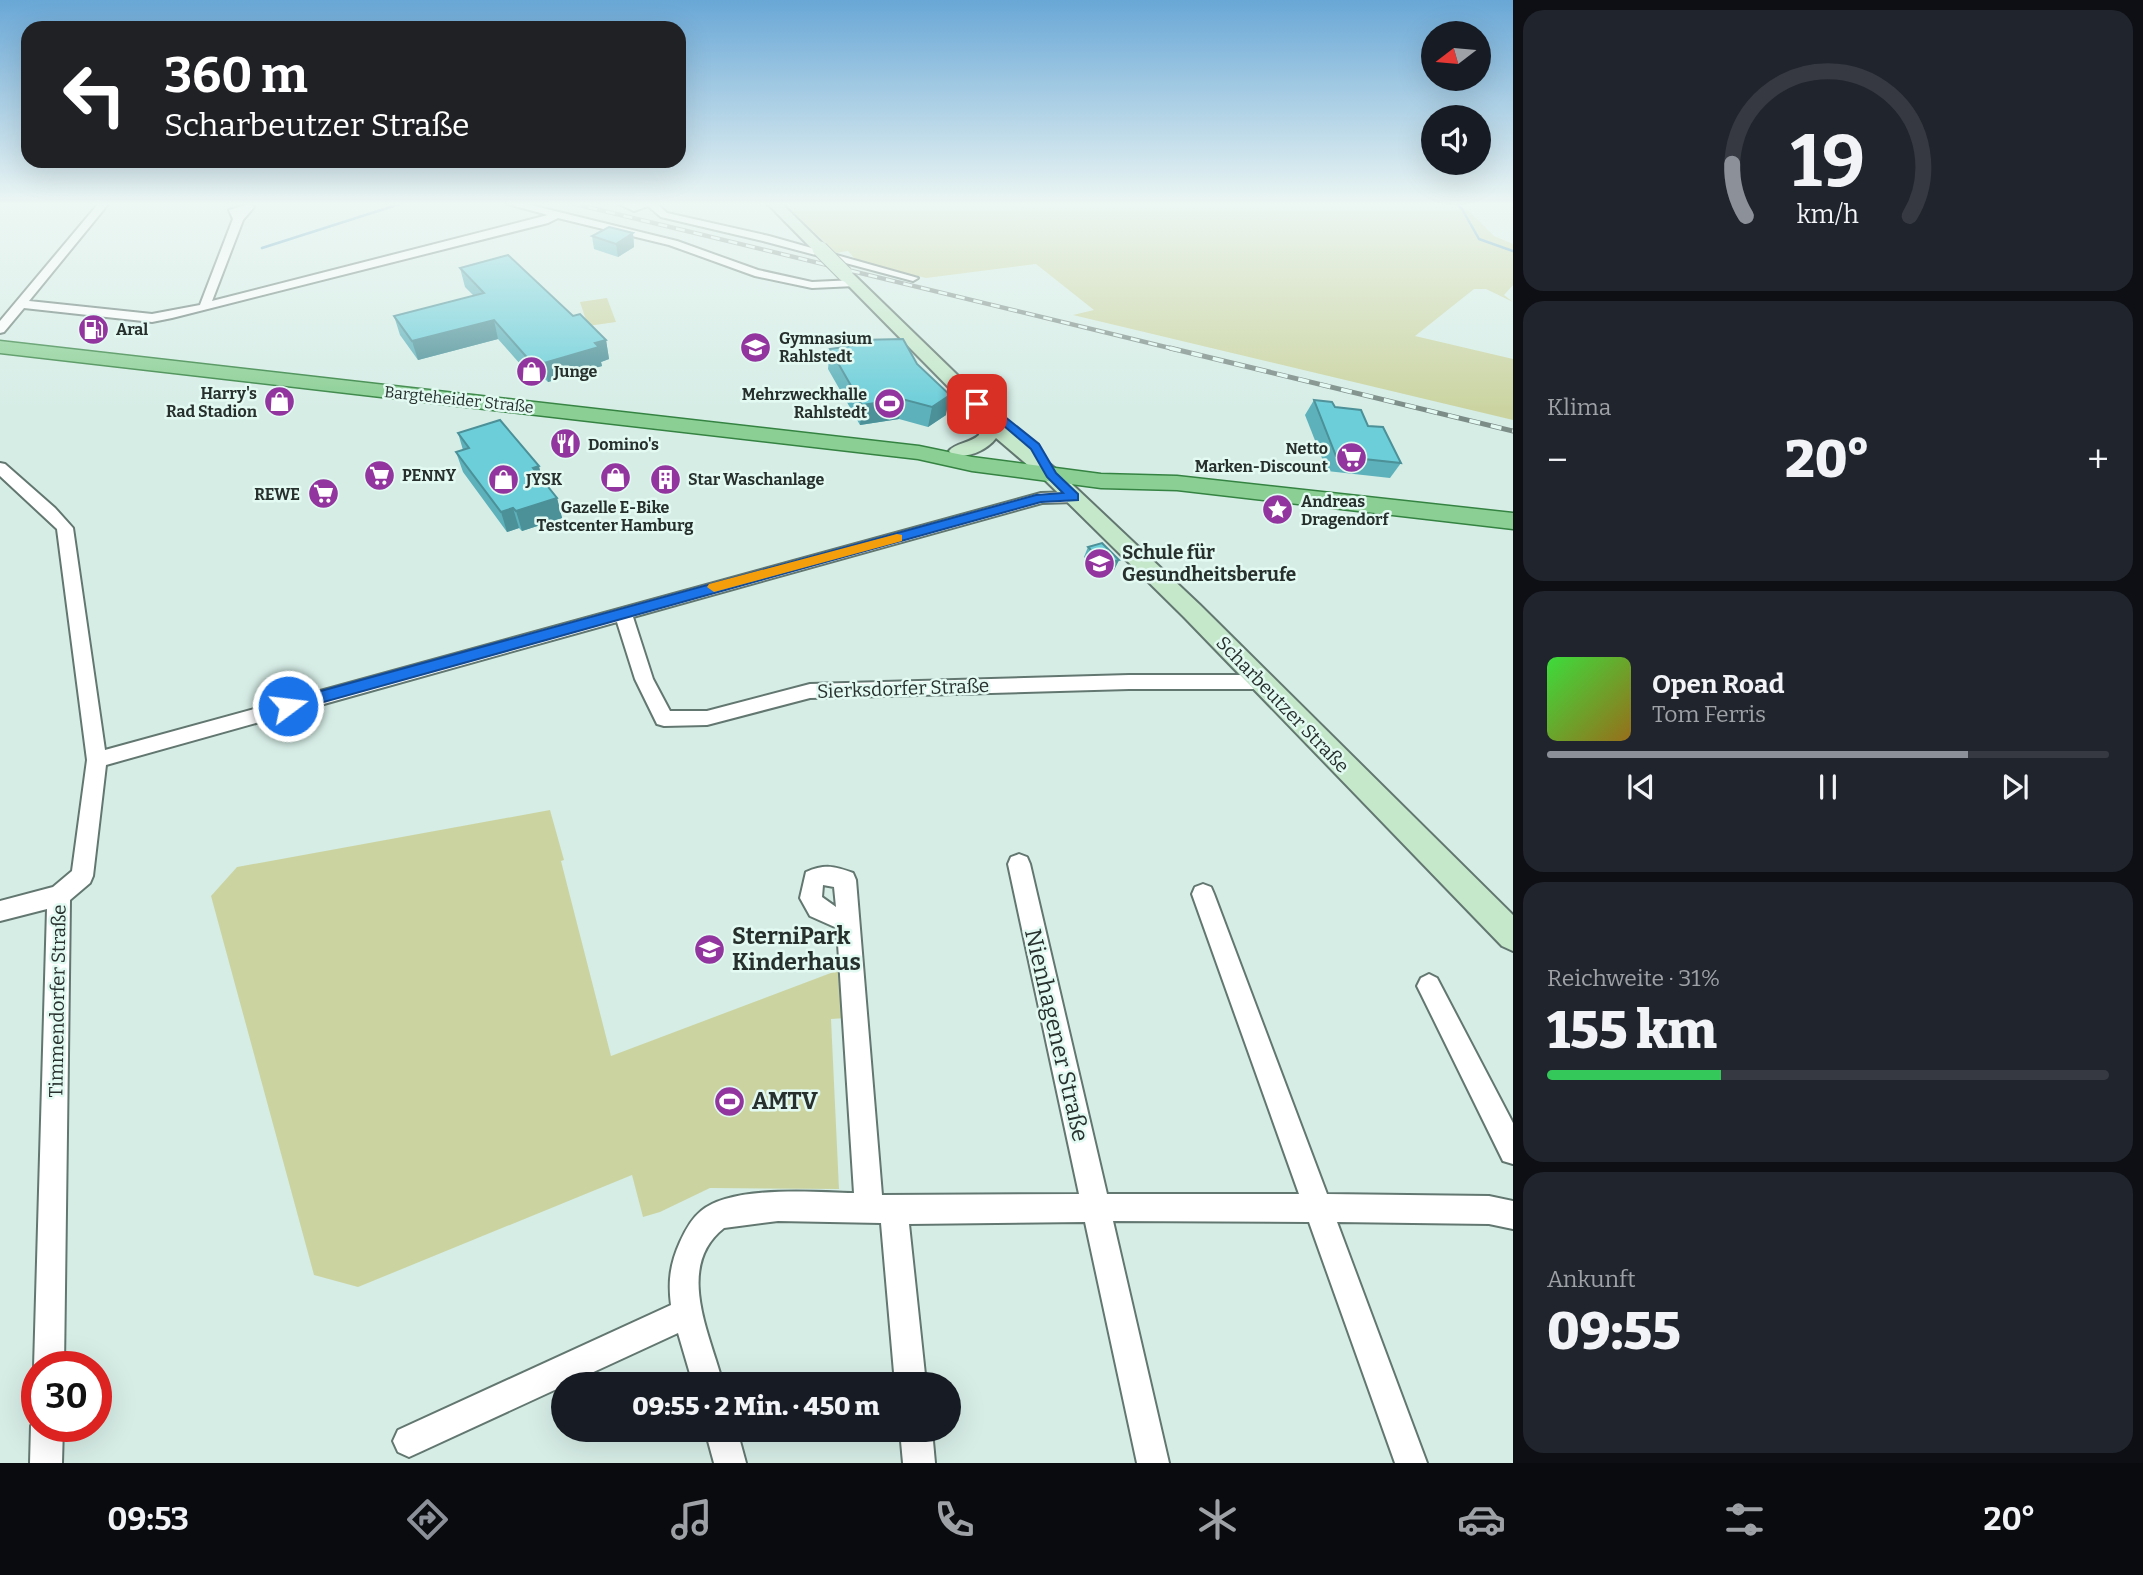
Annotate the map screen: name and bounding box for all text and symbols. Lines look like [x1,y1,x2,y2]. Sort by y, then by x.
north arrow [1421,21,1491,91]
map controls [1421,21,1491,175]
text: 360 m [164,46,308,105]
icon: left [49,49,140,140]
button: sound [1421,105,1491,175]
text: Scharbeutzer Straße [164,106,469,144]
text: 19 [1791,119,1865,206]
text: km/h [1797,200,1859,230]
fuel station icon: Aral [76,312,110,346]
place label: Aral [116,320,148,339]
place label: Gymnasium Rahlstedt [779,329,873,366]
school or university icon: Gymnasium Rahlstedt [739,330,773,364]
shop icon: Junge [514,354,548,388]
place label: Junge [553,362,598,381]
pin [947,374,1007,434]
street label: Bargteheider Straße [383,382,535,417]
place label: Harry's Rad Stadion [166,384,258,421]
shop icon: Harry's Rad Stadion [263,385,297,419]
place label: Mehrzweckhalle Rahlstedt [742,385,868,422]
icon: arrive [958,385,996,423]
sports icon: Mehrzweckhalle Rahlstedt [873,386,907,420]
text: Klima [1547,393,1611,421]
restaurant icon: Domino's [548,427,582,461]
text: 20° [1785,428,1870,491]
place label: Domino's [588,435,659,454]
text: − [1547,437,1568,483]
text: + [2087,437,2109,483]
place label: Netto Marken-Discount [1195,439,1329,476]
supermarket icon: Netto Marken-Discount [1334,440,1368,474]
supermarket icon: PENNY [362,458,396,492]
shop icon: Gazelle E-Bike Testcenter Hamburg [598,461,632,495]
shop icon: JYSK [486,462,520,496]
building icon: Star Waschanlage [648,462,682,496]
place label: PENNY [402,466,457,485]
place label: JYSK [525,470,563,489]
place label: Star Waschanlage [688,470,824,489]
supermarket icon: REWE [306,477,340,511]
place label: REWE [254,485,300,504]
place label: Andreas Dragendorf [1301,492,1390,529]
place icon: Andreas Dragendorf [1261,493,1295,527]
place label: Gazelle E-Bike Testcenter Hamburg [537,498,693,535]
place label: Schule für Gesundheitsberufe [1122,541,1296,586]
school or university icon: Schule für Gesundheitsberufe [1082,546,1116,580]
street label: Scharbeutzer Straße [1211,631,1354,778]
position arrow [251,669,325,743]
text: Open Road [1652,669,1784,700]
street label: Sierksdorfer Straße [817,674,990,703]
text: Tom Ferris [1652,700,1766,728]
icon: previous [1622,768,1660,806]
icon: pause [1809,768,1847,806]
icon: next [1996,768,2034,806]
street label: Timmendorfer Straße [44,904,71,1098]
place label: SterniPark Kinderhaus [732,922,861,976]
street label: Nienhagener Straße [1019,926,1095,1144]
school or university icon: SterniPark Kinderhaus [692,932,726,966]
text: Reichweite · 31% [1547,964,1720,992]
text: 155 km [1547,999,1717,1062]
sports icon: AMTV [712,1084,746,1118]
place label: AMTV [752,1087,818,1115]
text: Ankunft [1547,1265,1636,1293]
text: 09:55 [1547,1300,1681,1363]
speed limit sign: 30 [21,1351,112,1442]
text: 09:55 · 2 Min. · 450 m [632,1391,880,1422]
icon: directions [403,1495,452,1544]
icon: music [667,1495,716,1544]
icon: phone [930,1495,979,1544]
icon: climate [1193,1495,1242,1544]
icon: car [1457,1495,1506,1544]
icon: filters [1720,1495,1769,1544]
text: 09:53 [107,1500,189,1538]
text: 20° [1984,1500,2036,1538]

